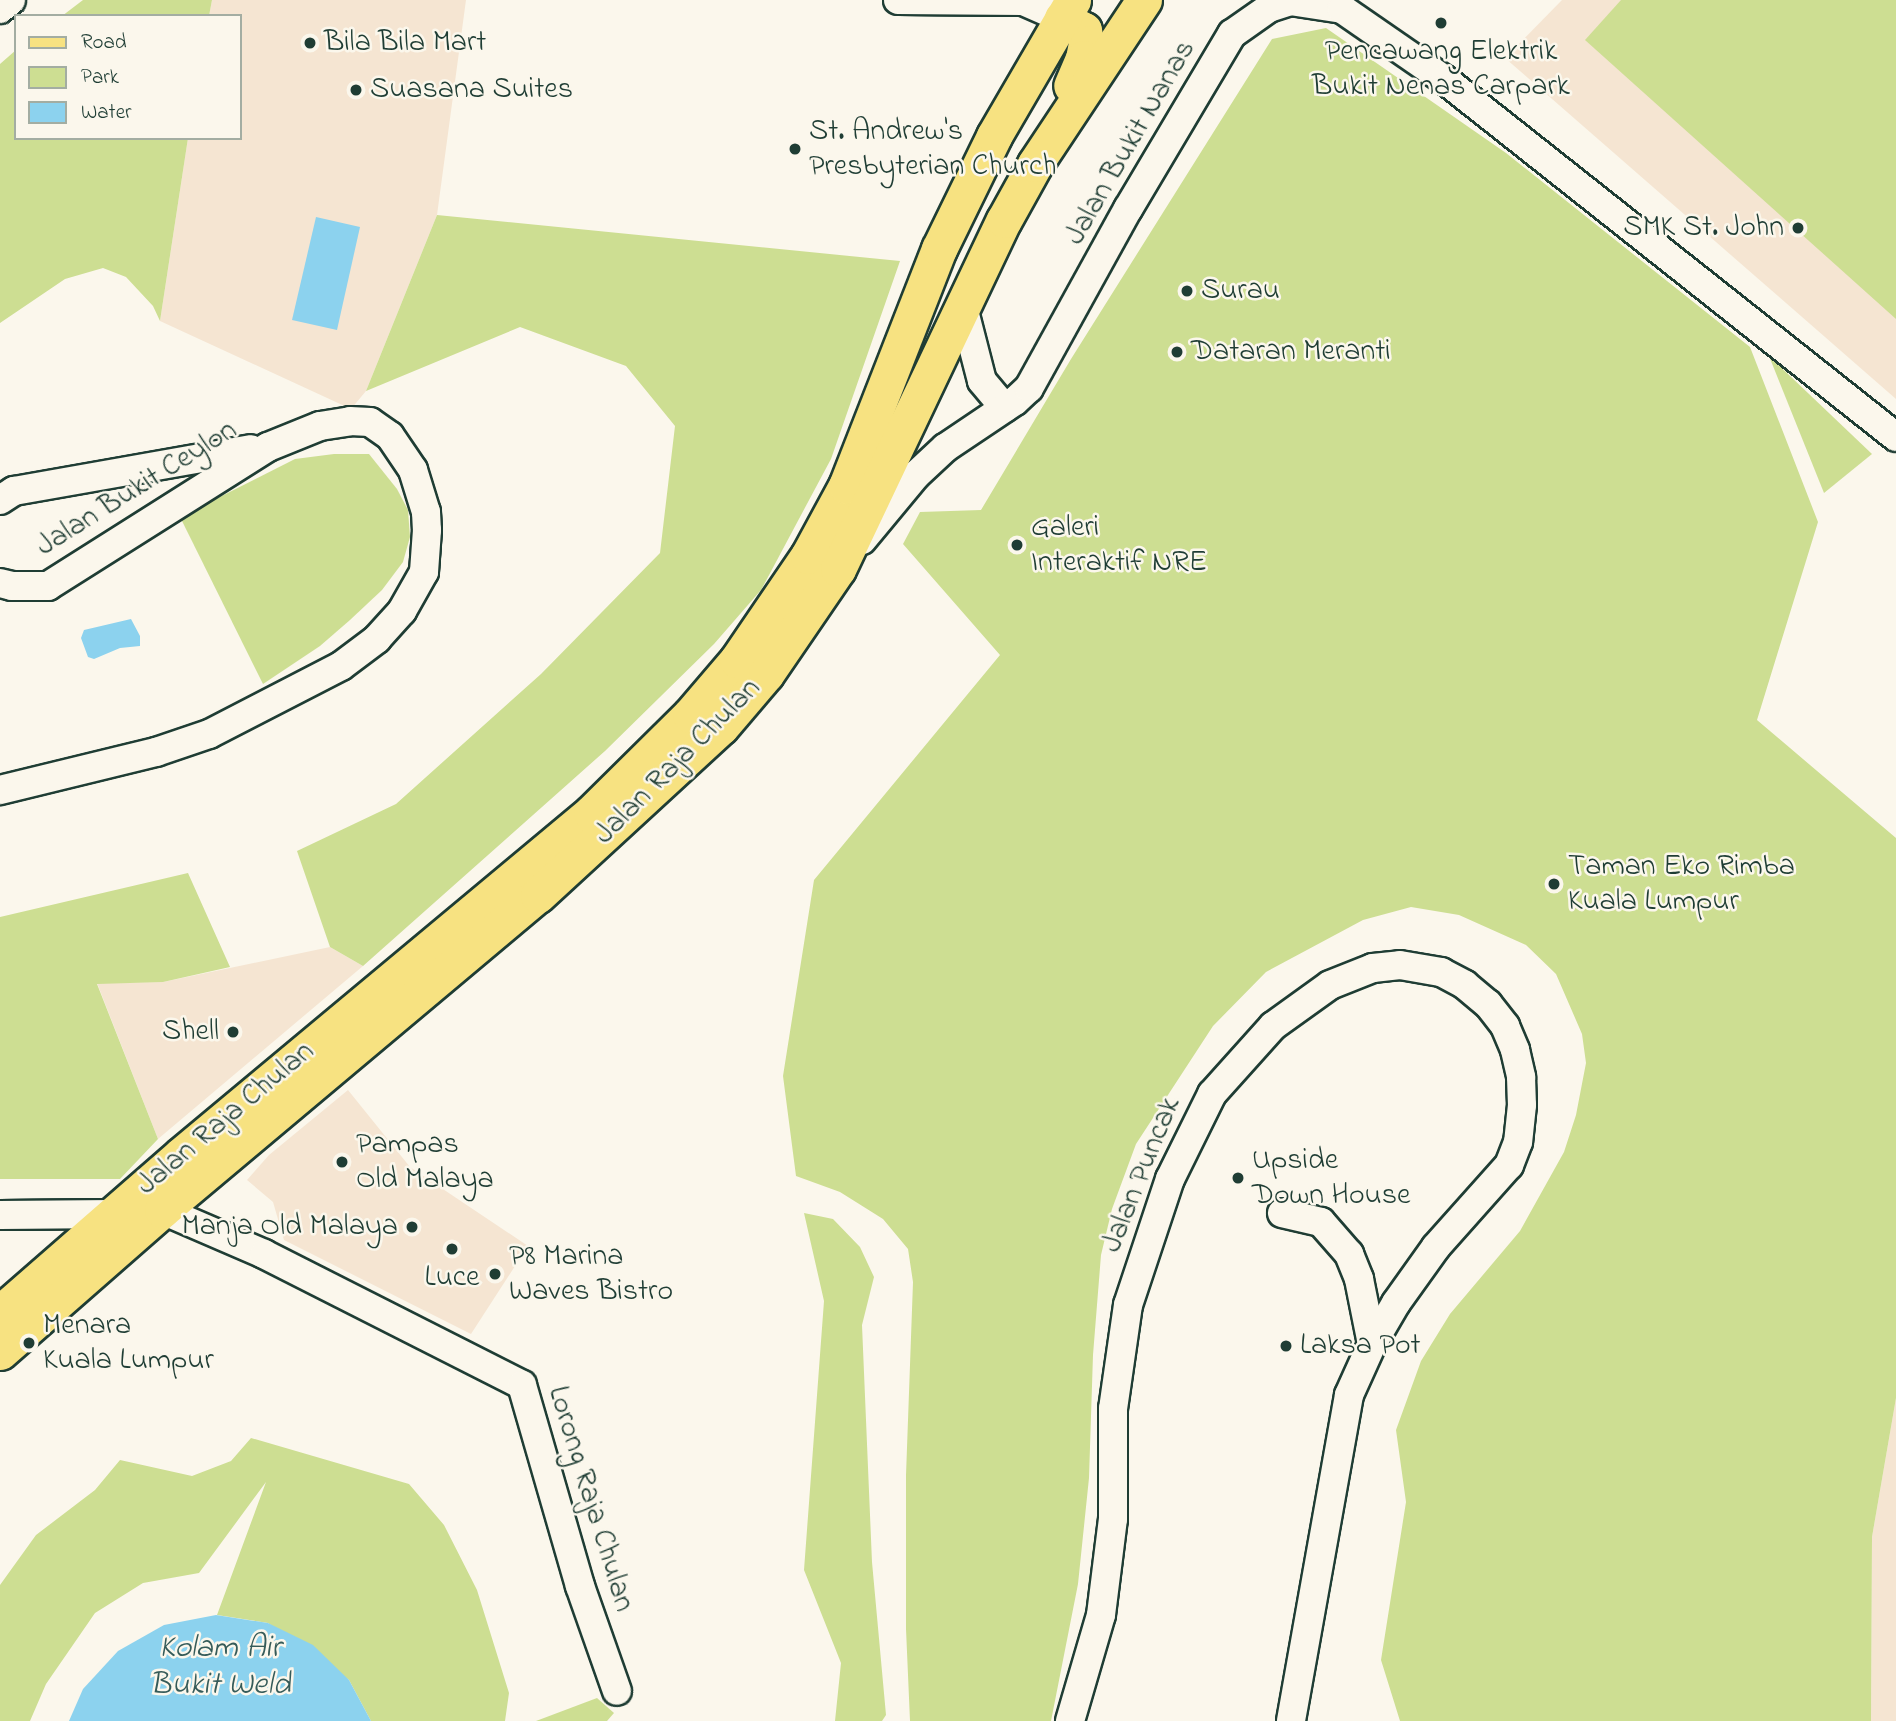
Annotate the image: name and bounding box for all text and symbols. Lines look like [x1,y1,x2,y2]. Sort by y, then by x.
legend [14,14,242,140]
marker: Pencawang Elektrik Bukit Nenas Carpark [1433,15,1449,31]
place label: Bila Bila Mart [324,25,486,61]
text: Road [81,28,127,58]
street label: Jalan Bukit Nanas [1058,34,1204,252]
place label: Pencawang Elektrik Bukit Nenas Carpark [1312,34,1570,104]
marker: Bila Bila Mart [302,35,318,51]
text: Park [81,63,119,93]
place label: Suasana Suites [370,72,573,108]
marker: Suasana Suites [348,82,364,98]
text: Water [81,98,132,128]
place label: St. Andrew's Presbyterian Church [809,114,1056,184]
marker: St. Andrew's Presbyterian Church [787,141,803,157]
place label: SMK St. John [1623,210,1784,246]
marker: SMK St. John [1790,220,1806,236]
place label: Surau [1201,273,1280,309]
marker: Surau [1179,283,1195,299]
place label: Dataran Meranti [1191,334,1391,370]
marker: Dataran Meranti [1169,344,1185,360]
street label: Jalan Bukit Ceylon [30,413,244,565]
place label: Galeri Interaktif NRE [1031,510,1207,580]
marker: Galeri Interaktif NRE [1009,537,1025,553]
street label: Jalan Raja Chulan [587,671,769,853]
place label: Taman Eko Rimba Kuala Lumpur [1568,849,1795,920]
marker: Taman Eko Rimba Kuala Lumpur [1546,876,1562,892]
place label: Shell [162,1014,219,1050]
marker: Shell [225,1024,241,1040]
street label: Jalan Raja Chulan [130,1034,322,1204]
street label: Jalan Puncak [1095,1092,1189,1258]
place label: Pampas Old Malaya [356,1127,494,1198]
place label: Upside Down House [1252,1143,1410,1214]
marker: Pampas Old Malaya [334,1154,350,1170]
marker: Upside Down House [1230,1170,1246,1186]
place label: Manja Old Malaya [181,1209,398,1245]
marker: Manja Old Malaya [404,1219,420,1235]
place label: P8 Marina Waves Bistro [509,1239,673,1310]
marker: Luce [444,1241,460,1257]
place label: Luce [425,1260,479,1296]
marker: P8 Marina Waves Bistro [487,1266,503,1282]
place label: Menara Kuala Lumpur [43,1308,214,1378]
place label: Laksa Pot [1300,1328,1421,1364]
marker: Menara Kuala Lumpur [21,1335,37,1351]
marker: Laksa Pot [1278,1338,1294,1354]
street label: Lorong Raja Chulan [539,1382,641,1616]
water label: Kolam Air Bukit Weld [150,1631,290,1706]

